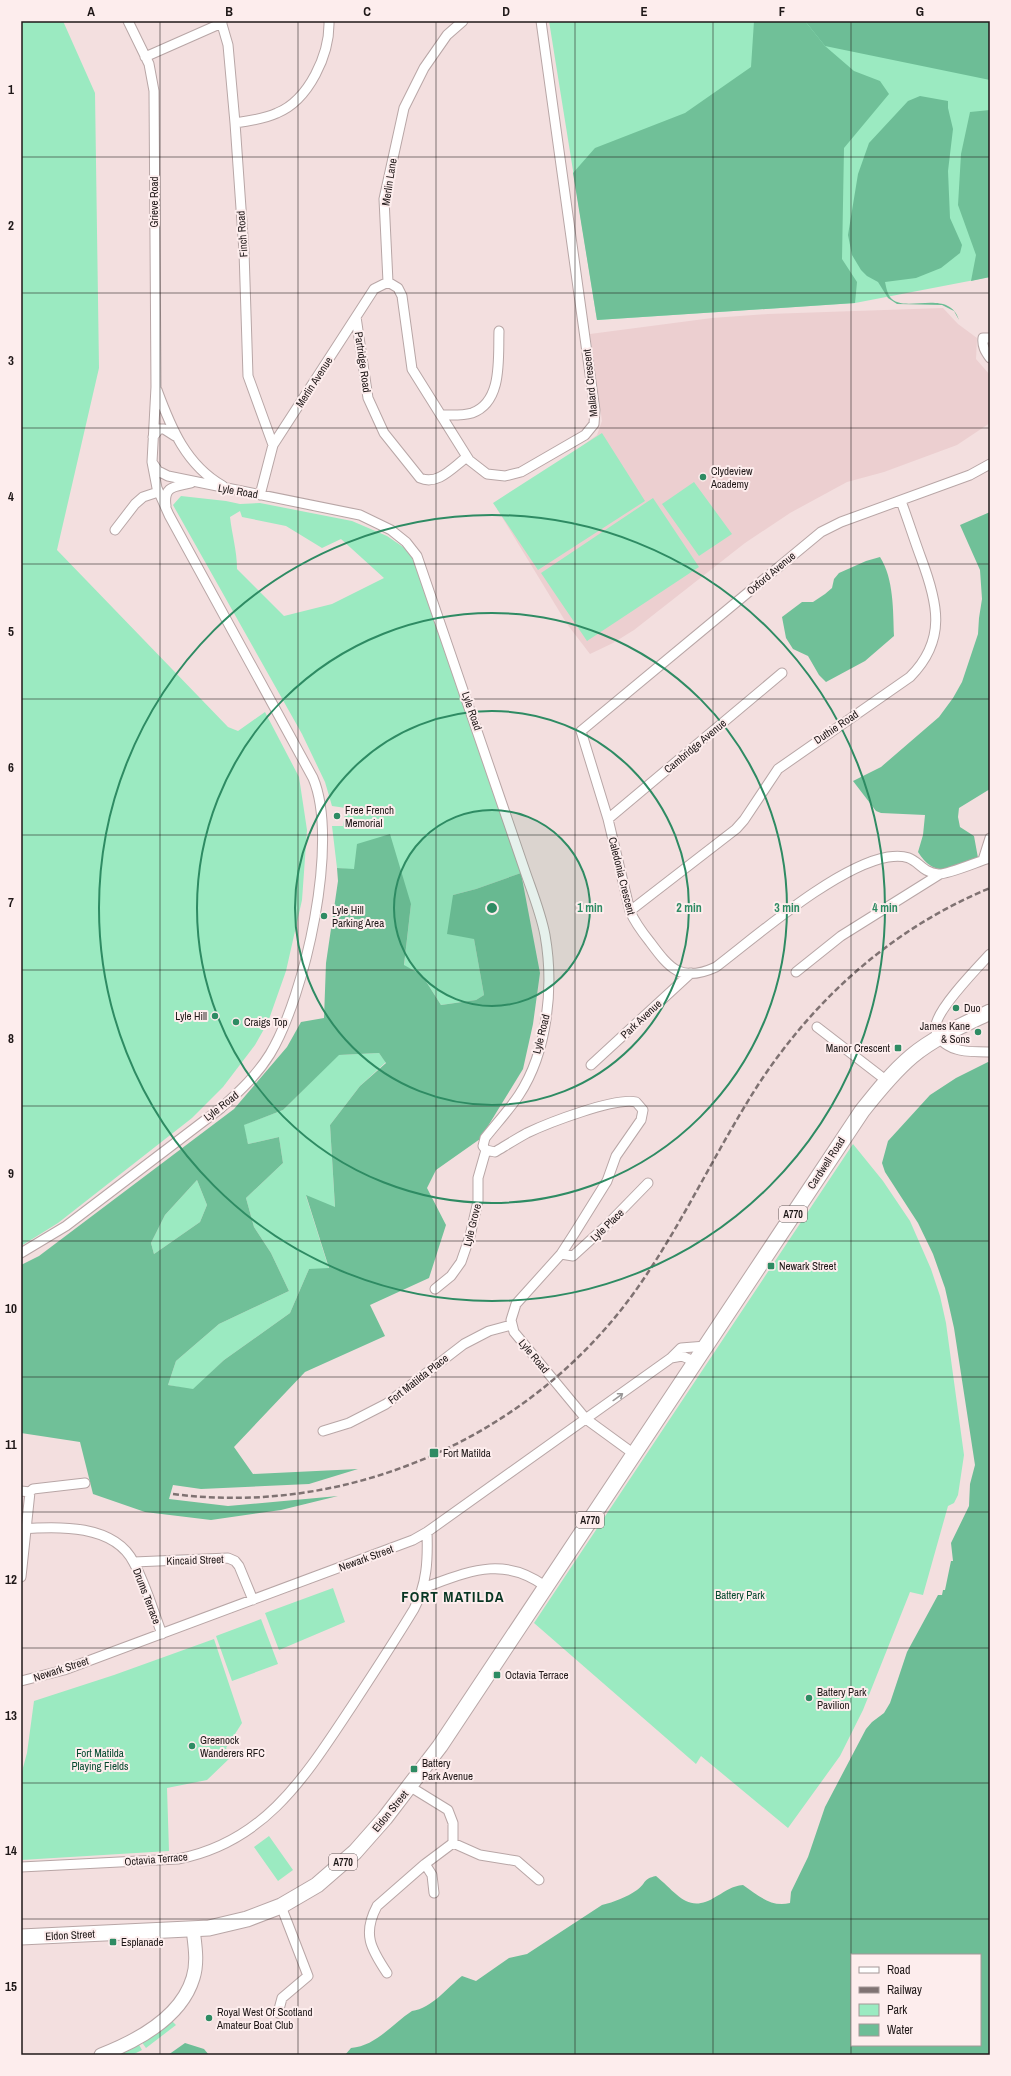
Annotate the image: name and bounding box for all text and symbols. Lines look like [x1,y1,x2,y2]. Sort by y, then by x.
text: A [87,3,95,20]
text: B [225,3,233,20]
text: C [363,3,371,20]
text: D [502,3,510,20]
text: E [640,3,648,20]
text: F [779,3,786,20]
text: G [916,3,924,20]
text: 1 [8,81,14,98]
street label: Merlin Lane [378,157,400,207]
street label: Grieve Road [147,176,161,228]
street label: Finch Road [233,210,251,258]
text: 2 [8,217,14,234]
street label: Partridge Road [352,331,374,393]
street label: Mallard Crescent [579,348,601,418]
text: 3 [8,352,14,369]
street label: Merlin Avenue [292,354,336,410]
place label: Clydeview Academy [710,464,753,491]
marker: Clydeview Academy [698,472,708,482]
street label: Lyle Road [217,481,259,501]
text: 4 [8,488,14,505]
street label: Oxford Avenue [744,549,798,597]
text: 5 [8,623,14,640]
street label: Lyle Road [459,690,485,732]
street label: Duthie Road [811,707,861,747]
street label: Cambridge Avenue [661,716,729,776]
text: 6 [8,759,14,776]
place label: Free French Memorial [345,803,394,830]
marker: Free French Memorial [332,811,342,821]
street label: Caledonia Crescent [606,836,639,917]
text: 7 [8,894,14,911]
text: 1 min [577,900,603,916]
text: 2 min [676,900,702,916]
text: 3 min [774,900,800,916]
text: 4 min [872,900,898,916]
centre of rings [485,901,499,915]
place label: Lyle Hill Parking Area [332,903,384,930]
marker: Lyle Hill Parking Area [319,911,329,921]
street label: Park Avenue [618,996,664,1042]
place label: Duo [964,1001,981,1015]
marker: Duo [951,1003,961,1013]
place label: Lyle Hill [175,1009,207,1023]
marker: Lyle Hill [210,1011,220,1021]
street label: Lyle Road [529,1013,553,1055]
place label: Craigs Top [244,1015,287,1029]
marker: Craigs Top [231,1017,241,1027]
place label: James Kane & Sons [920,1019,970,1046]
marker: James Kane & Sons [973,1027,983,1037]
text: 8 [8,1030,14,1047]
place label: Manor Crescent [826,1041,890,1055]
marker: Manor Crescent [893,1043,903,1053]
street label: Lyle Road [201,1088,241,1124]
street label: Cardwell Road [804,1134,848,1192]
text: 9 [8,1165,14,1182]
street label: Lyle Grove [460,1202,484,1248]
street label: Lyle Place [587,1206,627,1244]
road number: A770 [779,1206,807,1222]
place label: Newark Street [779,1259,837,1273]
marker: Newark Street [766,1261,776,1271]
text: 10 [5,1300,17,1317]
street label: Lyle Road [516,1336,552,1376]
street label: Fort Matilda Place [385,1351,451,1407]
one-way arrow [612,1393,623,1401]
text: 11 [5,1436,17,1453]
place label: Fort Matilda [443,1446,491,1460]
marker: Fort Matilda [428,1447,440,1459]
road number: A770 [576,1512,604,1528]
street label: Newark Street [337,1541,396,1574]
street label: Kincaid Street [166,1552,224,1568]
street label: Drums Terrace [130,1566,164,1626]
text: 12 [5,1571,17,1588]
district label: FORT MATILDA [401,1586,505,1607]
park label: Battery Park [715,1588,765,1602]
street label: Newark Street [32,1653,91,1684]
place label: Octavia Terrace [505,1668,569,1682]
marker: Octavia Terrace [492,1670,502,1680]
place label: Battery Park Pavilion [817,1685,867,1712]
marker: Battery Park Pavilion [804,1693,814,1703]
text: 13 [5,1707,17,1724]
place label: Greenock Wanderers RFC [200,1733,265,1760]
marker: Greenock Wanderers RFC [187,1741,197,1751]
park label: Fort Matilda Playing Fields [71,1746,129,1773]
place label: Battery Park Avenue [422,1756,473,1783]
marker: Battery Park Avenue [409,1764,419,1774]
street label: Eldon Street [369,1787,411,1835]
text: 14 [5,1842,17,1859]
street label: Octavia Terrace [124,1849,188,1869]
road number: A770 [329,1854,357,1870]
street label: Eldon Street [45,1927,96,1943]
place label: Esplanade [121,1935,164,1949]
marker: Esplanade [108,1937,118,1947]
legend [851,1954,981,2046]
text: Road [887,1962,911,1978]
text: 15 [5,1978,17,1995]
text: Railway [887,1982,922,1998]
text: Park [887,2002,907,2018]
place label: Royal West Of Scotland Amateur Boat Club [216,2005,313,2032]
marker: Royal West Of Scotland Amateur Boat Club [204,2013,214,2023]
text: Water [887,2022,914,2038]

